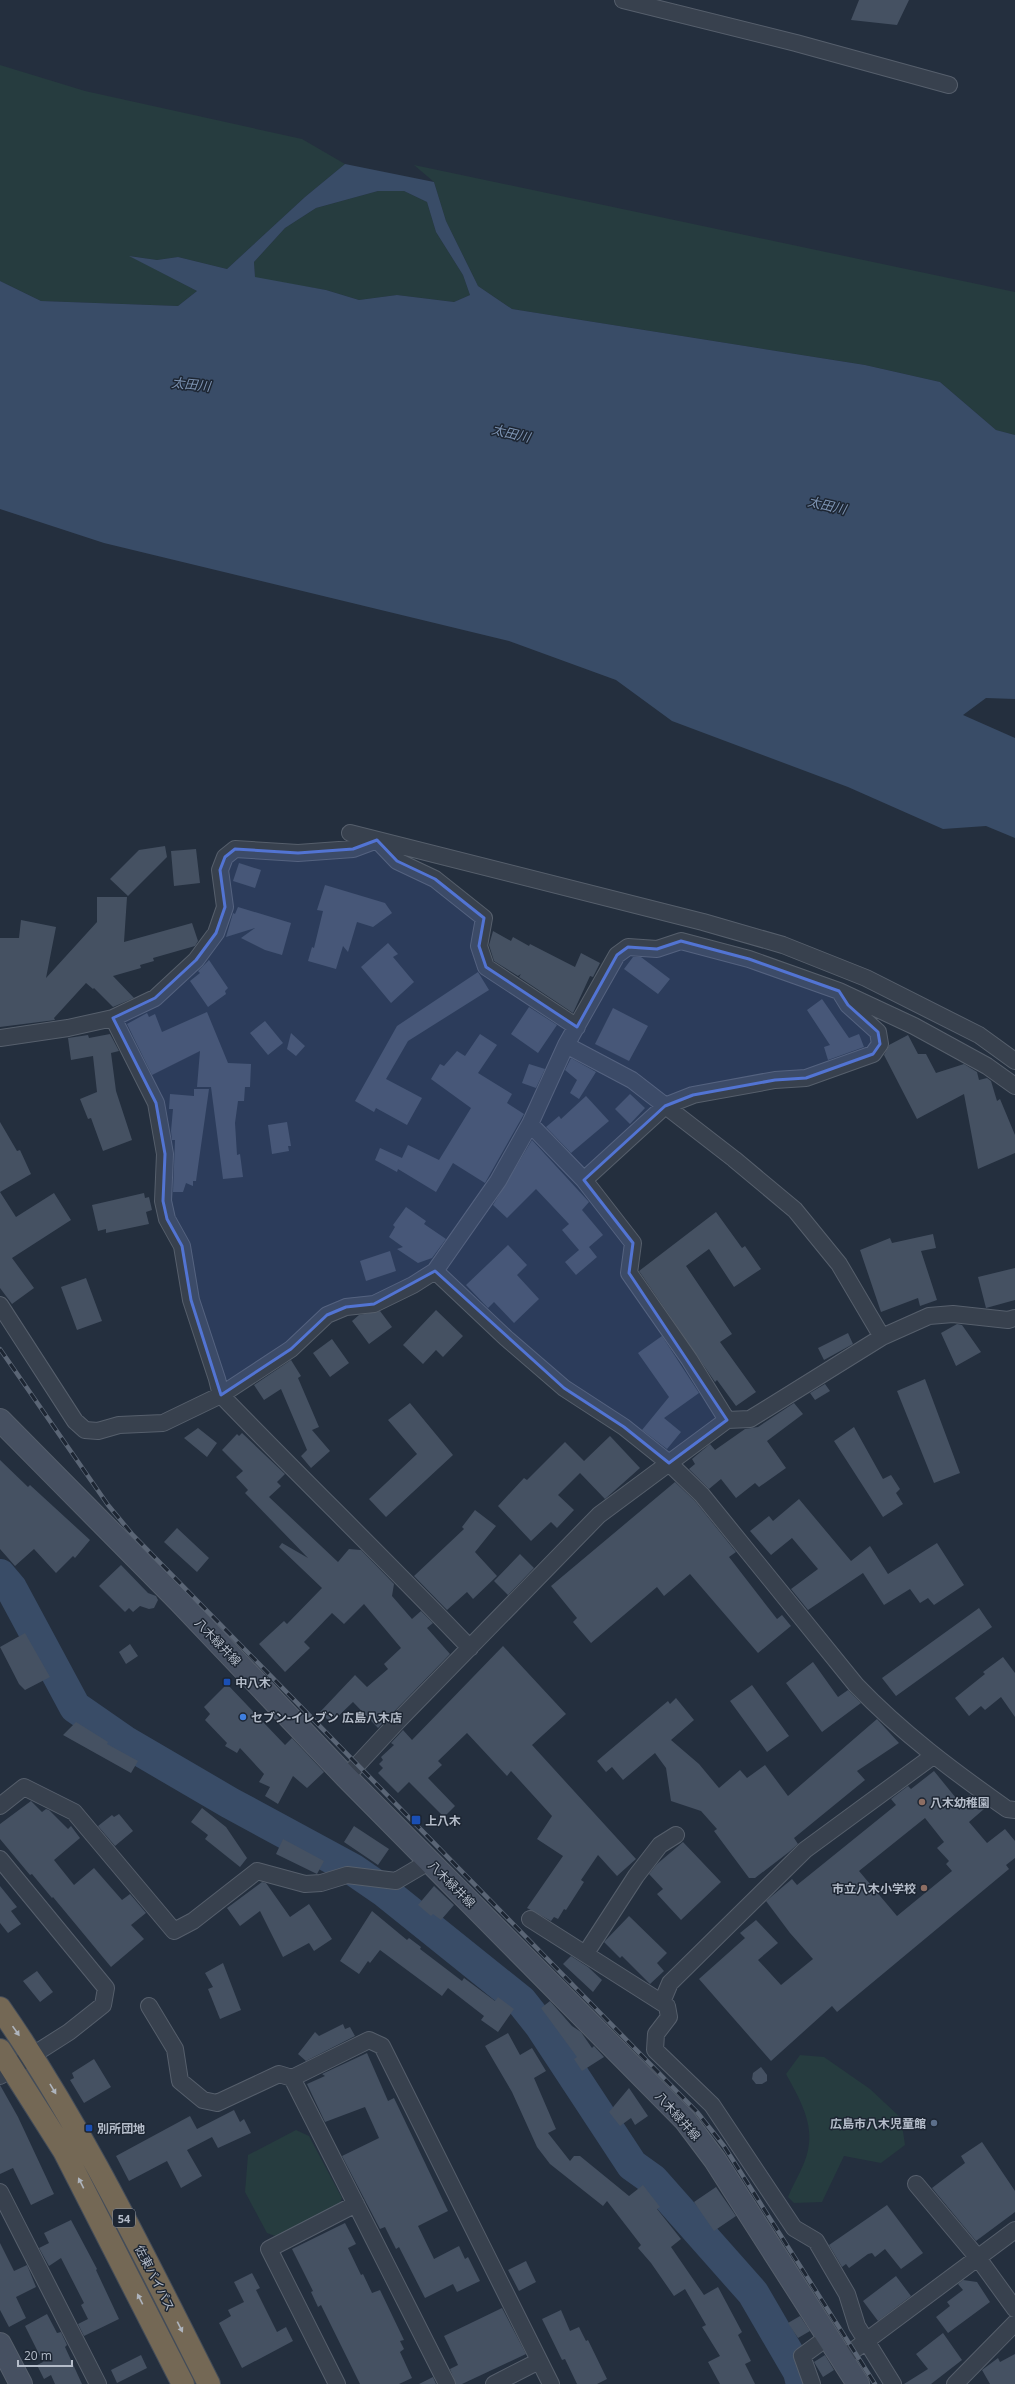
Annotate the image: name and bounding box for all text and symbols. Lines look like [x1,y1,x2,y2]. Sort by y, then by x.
water label: 太田川 [171,373,213,395]
water label: 太田川 [490,420,534,447]
water label: 太田川 [806,492,850,519]
street label: 八木緑井線 [191,1615,245,1669]
place label: 中八木 [235,1674,271,1691]
marker: 中八木 [222,1677,232,1687]
place label: セブン-イレブン 広島八木店 [251,1709,402,1726]
marker: セブン-イレブン 広島八木店 [238,1712,248,1722]
place label: 八木幼稚園 [930,1794,990,1811]
marker: 八木幼稚園 [917,1797,927,1807]
place label: 上八木 [425,1812,461,1829]
marker: 上八木 [410,1814,422,1826]
street label: 八木緑井線 [425,1857,479,1911]
place label: 市立八木小学校 [832,1880,916,1897]
marker: 市立八木小学校 [919,1883,929,1893]
one-way arrow [13,2026,20,2037]
one-way arrow [49,2084,57,2094]
street label: 八木緑井線 [652,2088,704,2144]
place label: 広島市八木児童館 [830,2115,926,2132]
marker: 広島市八木児童館 [929,2118,939,2128]
place label: 別所団地 [97,2120,145,2137]
marker: 別所団地 [84,2123,94,2133]
one-way arrow [78,2178,84,2189]
road number: 54 [113,2209,135,2227]
street label: 佐東バイパス [131,2242,179,2314]
one-way arrow [136,2294,143,2305]
one-way arrow [177,2321,183,2333]
scale bar [18,2342,72,2368]
text: 20 m [24,2347,52,2364]

